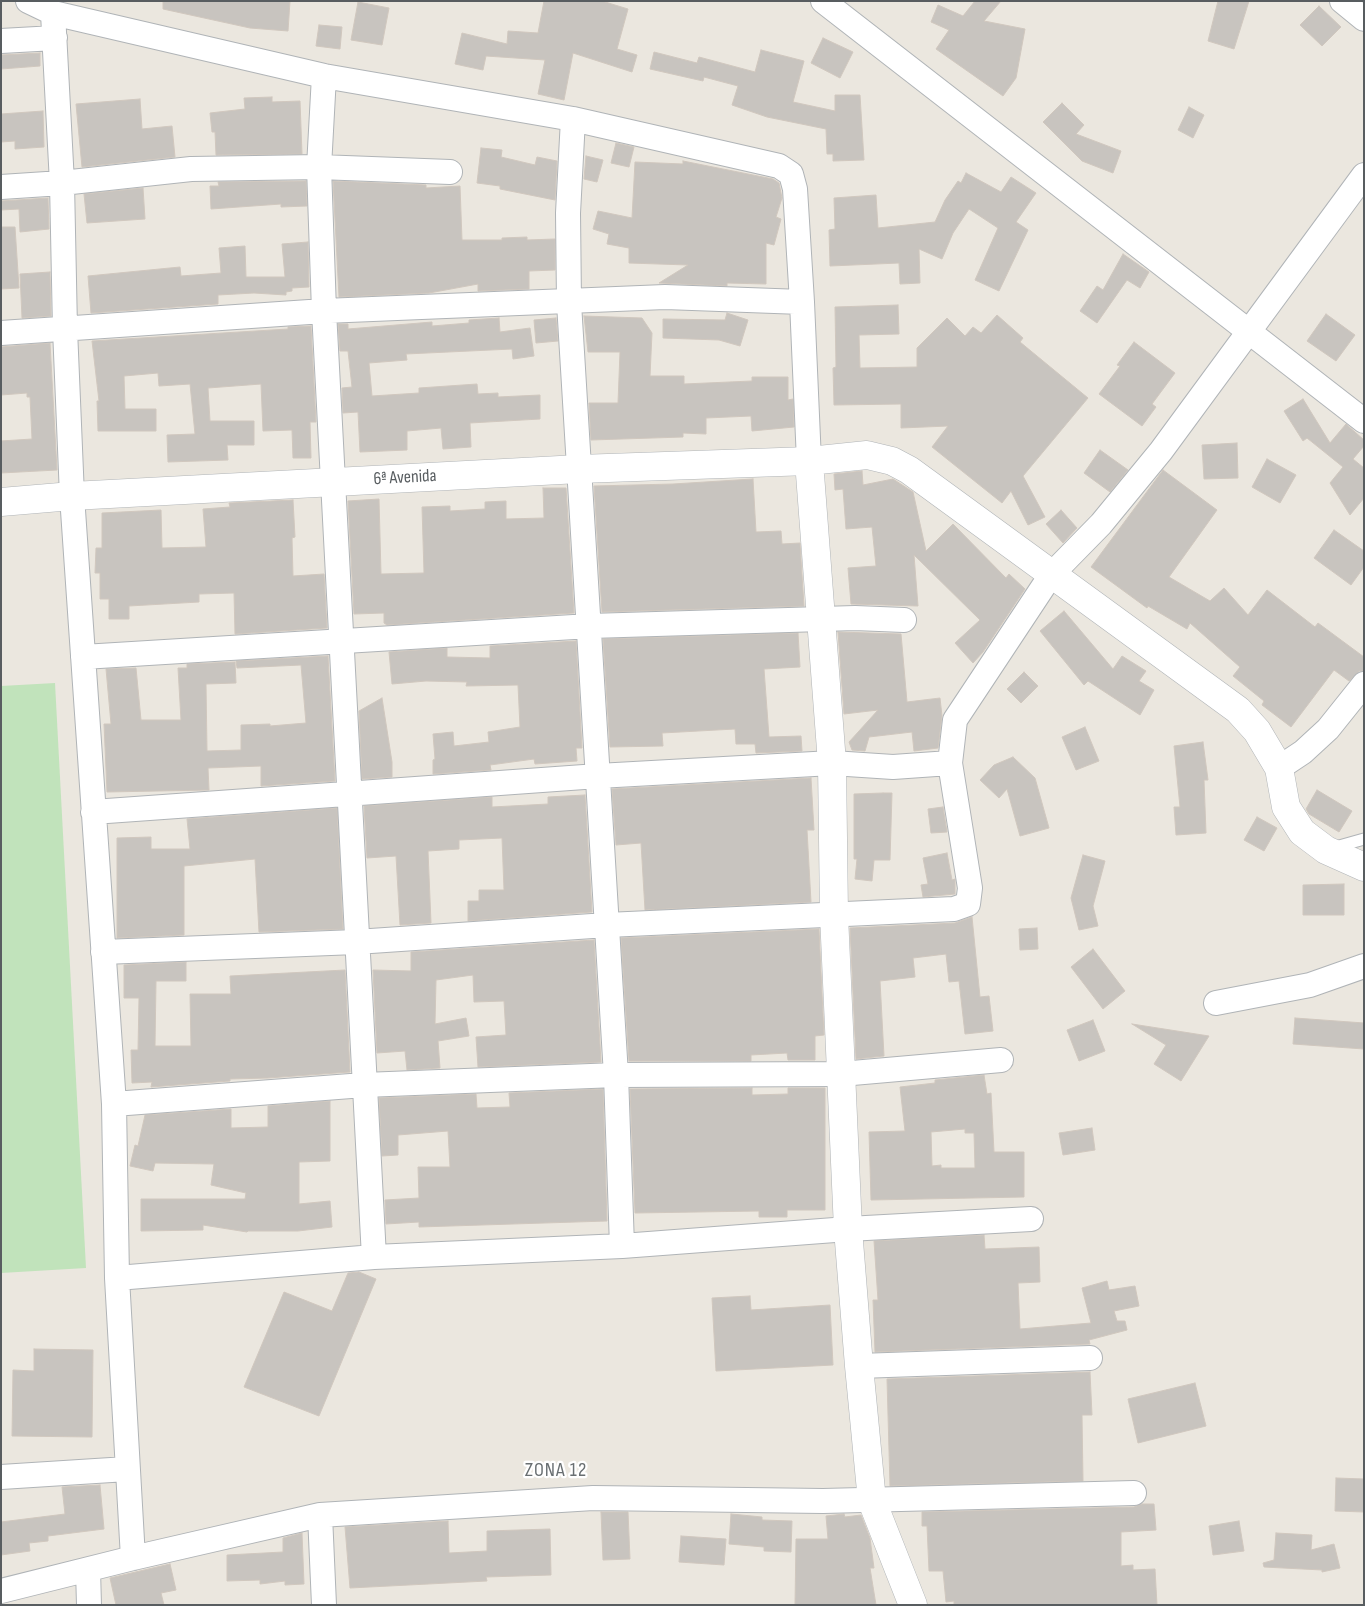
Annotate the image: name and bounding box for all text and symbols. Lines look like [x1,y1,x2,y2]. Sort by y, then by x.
street label: 6ª Avenida [373,466,437,490]
district label: ZONA 12 [524,1459,588,1483]

